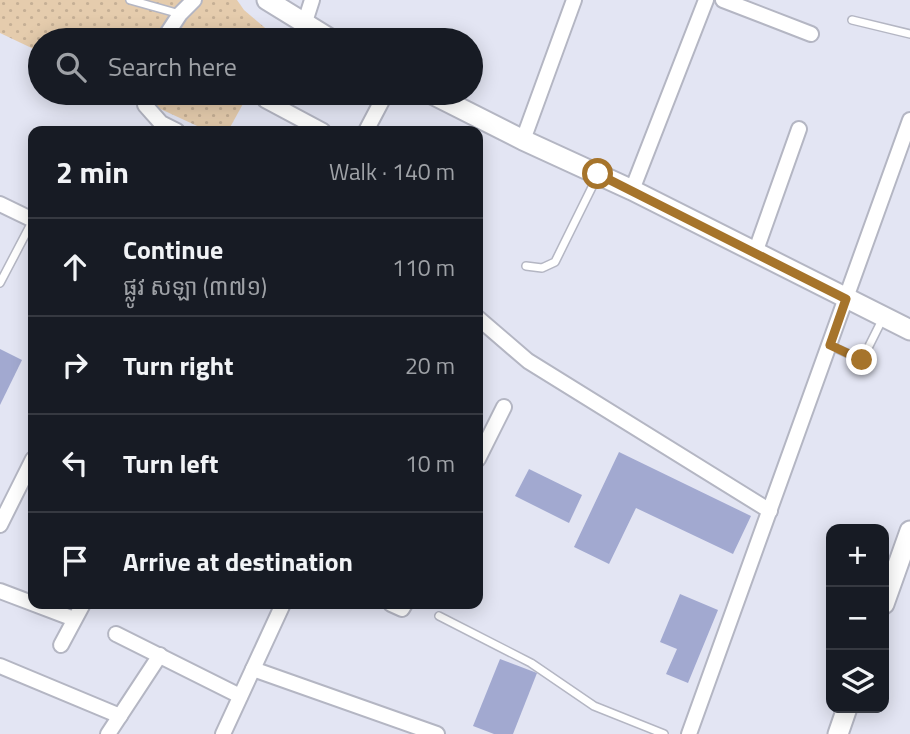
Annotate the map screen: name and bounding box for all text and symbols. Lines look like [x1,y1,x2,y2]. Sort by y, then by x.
search box [28,28,483,105]
text: Search here [108,47,237,86]
icon: search [52,48,90,86]
text: 2 min [56,149,129,195]
text: Walk · 140 m [329,154,455,189]
route start [582,158,613,189]
text: Continue [123,230,223,269]
icon: ahead [56,248,94,286]
text: 110 m [392,250,455,285]
text: ផ្លូវ សឡា (៣៧១) [123,269,267,304]
route end [846,344,877,375]
icon: right [56,346,94,384]
text: Turn right [123,346,234,385]
text: 20 m [405,348,455,383]
icon: left [56,444,94,482]
text: Turn left [123,444,218,483]
text: 10 m [405,446,455,481]
map controls [826,524,889,713]
button: + [826,524,889,587]
icon: arrive [56,542,94,580]
text: Arrive at destination [123,542,353,581]
button: − [826,587,889,650]
button: layers [826,650,889,713]

